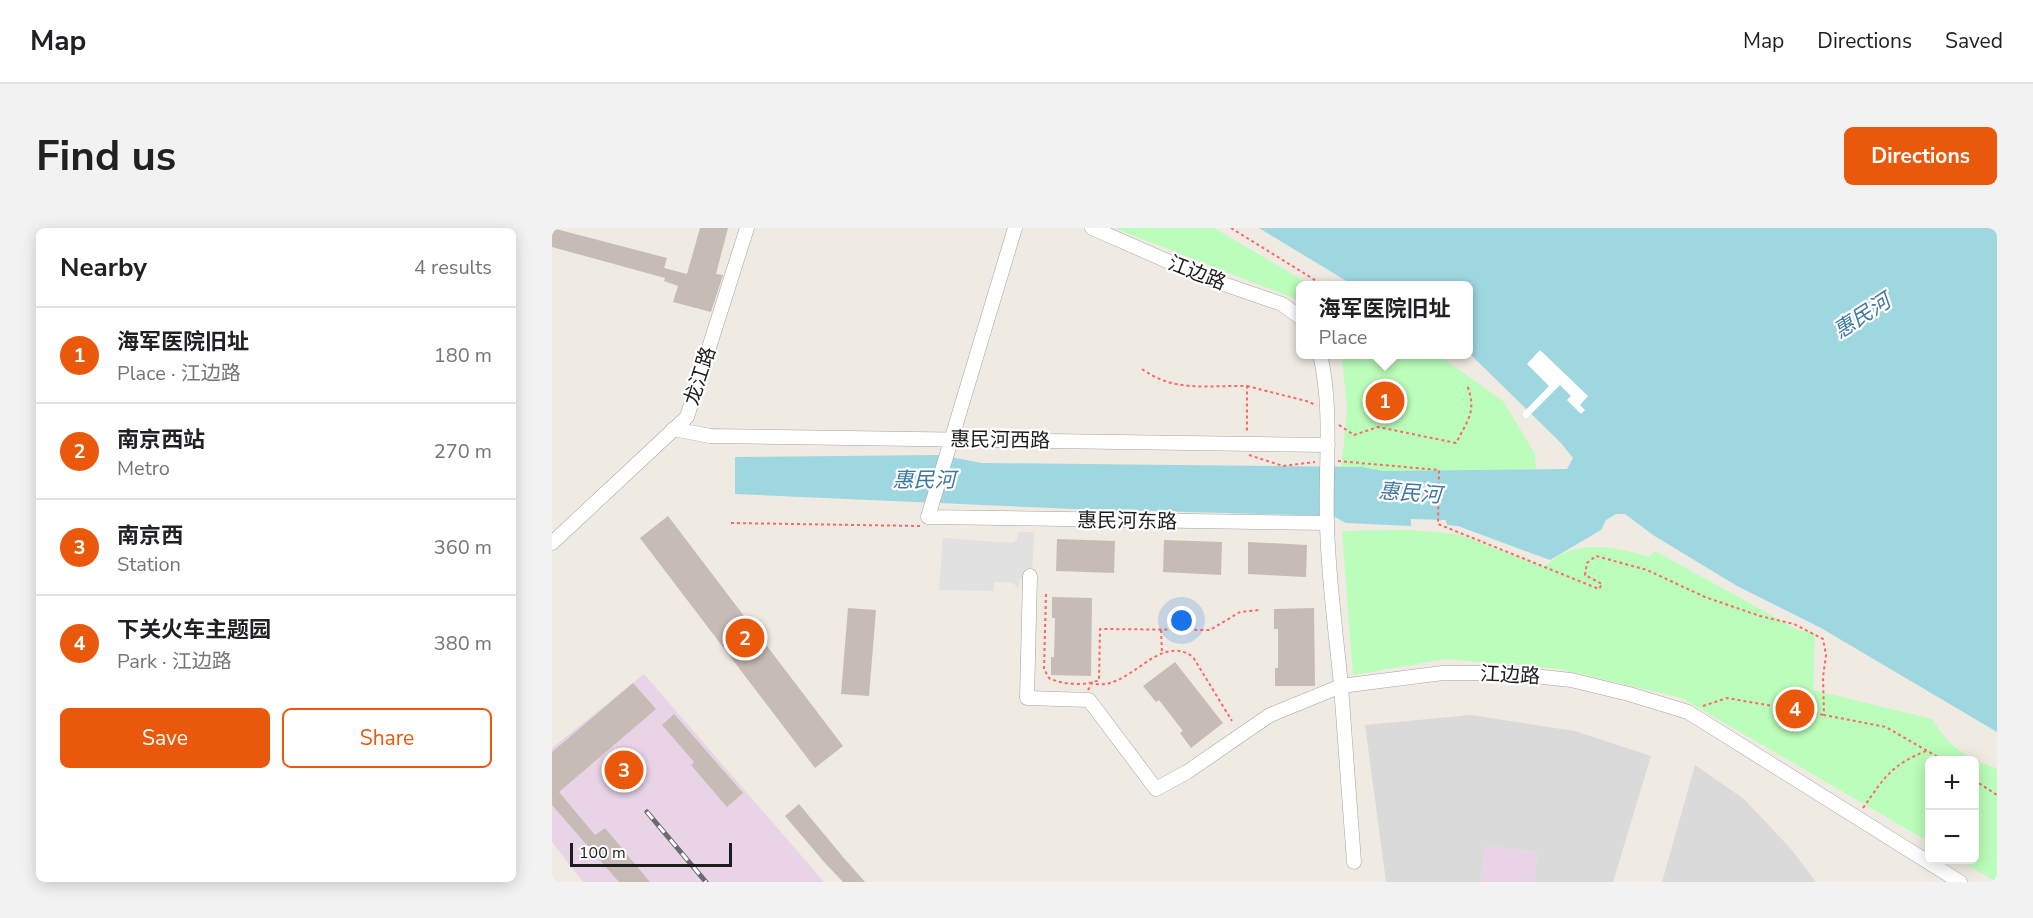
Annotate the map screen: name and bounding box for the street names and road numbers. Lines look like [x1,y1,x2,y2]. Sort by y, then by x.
street label: 江边路 [1164,250,1230,296]
street label: 龙江路 [678,343,722,409]
street label: 惠民河西路 [950,426,1050,454]
street label: 惠民河东路 [1077,507,1177,535]
street label: 江边路 [1479,660,1541,690]

